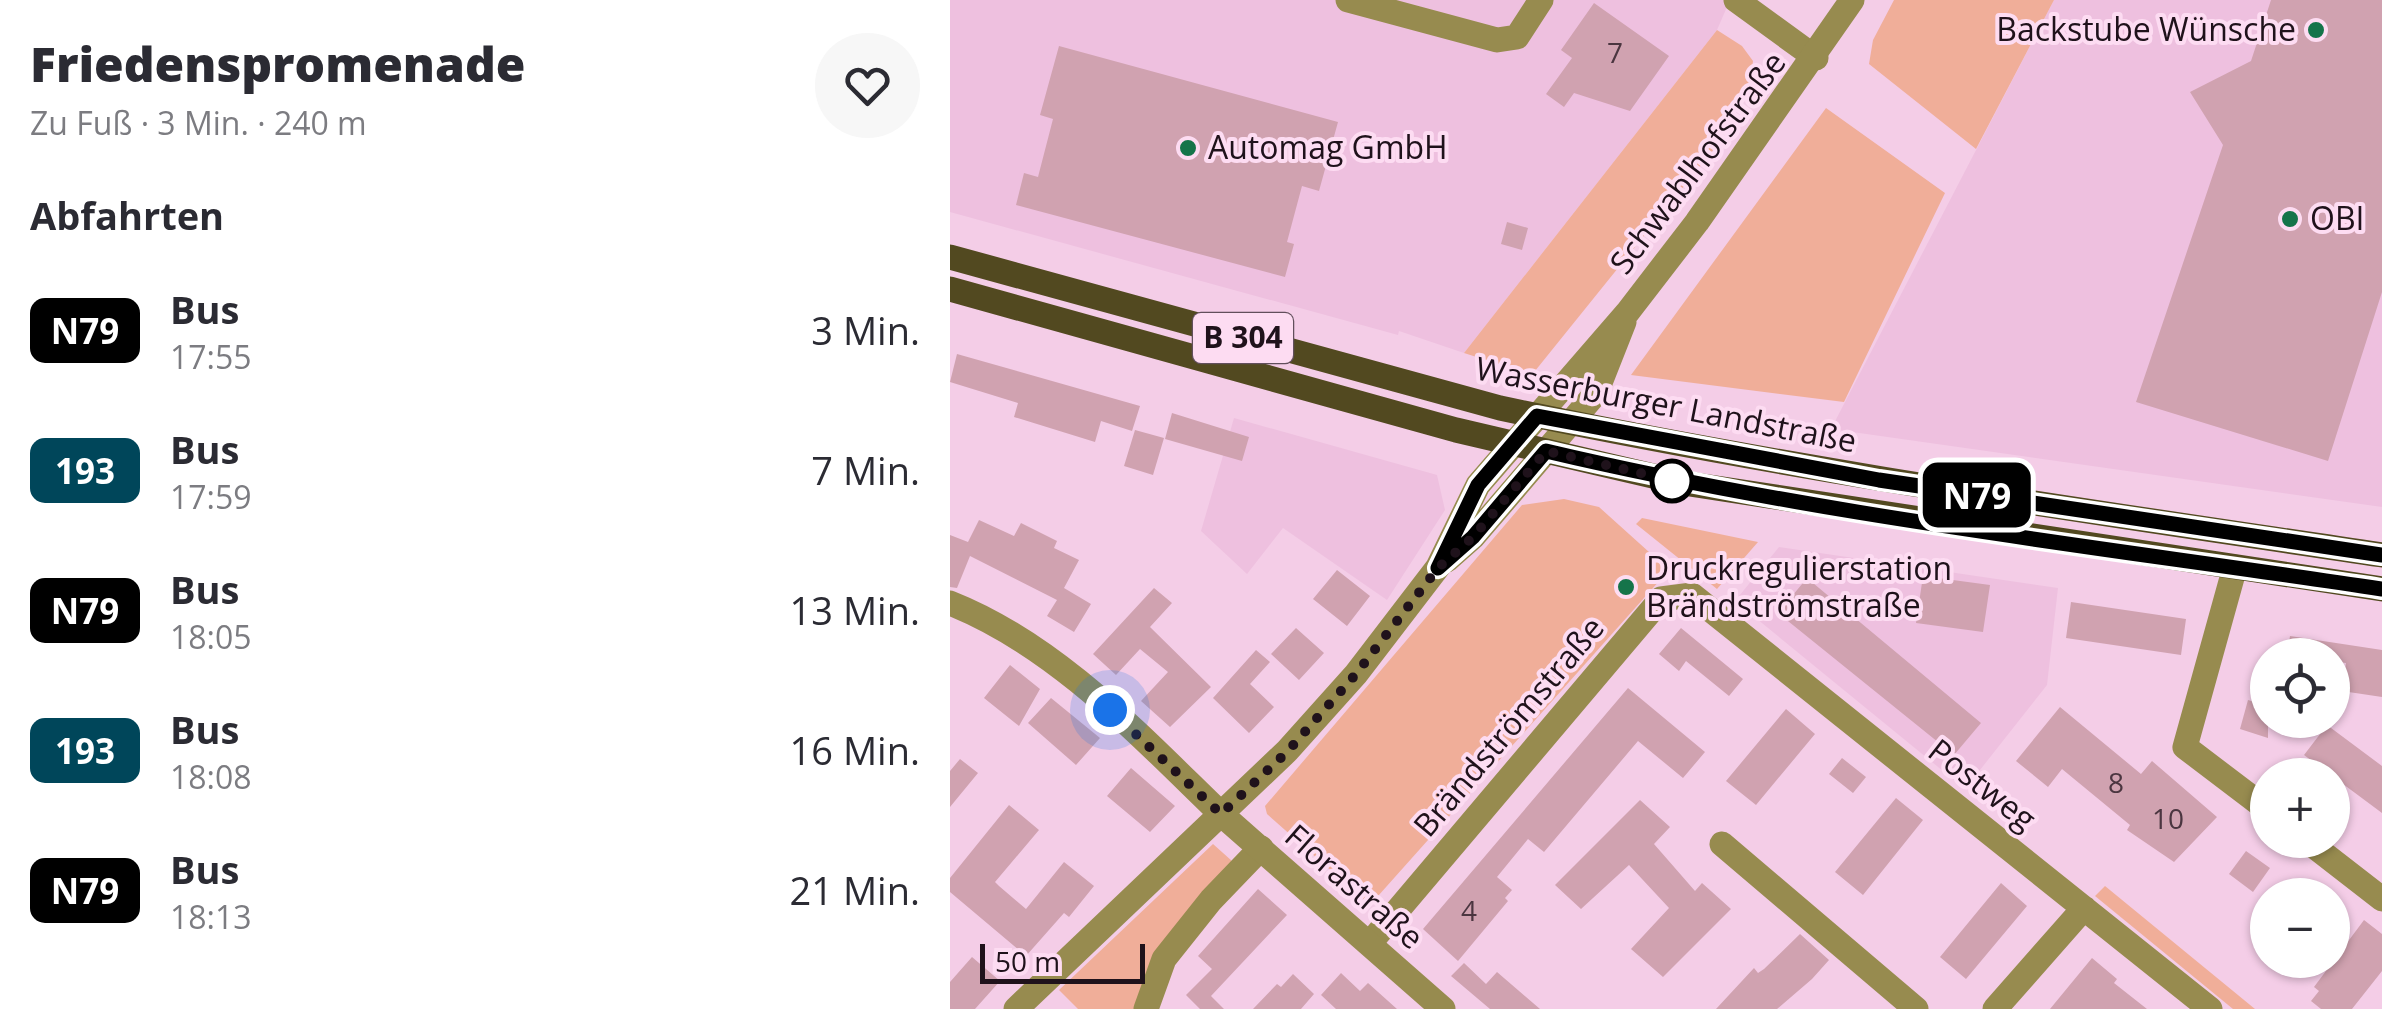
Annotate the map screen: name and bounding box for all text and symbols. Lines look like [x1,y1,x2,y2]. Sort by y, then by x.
place label: Backstube Wünsche [1996,7,2296,50]
marker: Backstube Wünsche [2305,19,2327,41]
text: Friedenspromenade [30,31,525,96]
button: heart [815,33,920,138]
house number: 7 [1607,33,1623,71]
street label: Schwablhofstraße [1599,42,1795,282]
text: Zu Fuß · 3 Min. · 240 m [30,101,367,144]
place label: Automag GmbH [1208,125,1448,168]
marker: Automag GmbH [1177,137,1199,159]
text: Abfahrten [30,189,224,241]
place label: OBI [2310,196,2365,239]
marker: OBI [2279,208,2301,230]
text: Bus [170,283,239,335]
text: 3 Min. [811,304,920,356]
text: N79 [51,307,119,354]
road number: B 304 [1193,313,1293,363]
text: 17:55 [170,335,252,378]
street label: Wasserburger Landstraße [1472,346,1860,462]
text: Bus [170,423,239,475]
text: 7 Min. [811,444,920,496]
text: 193 [55,447,115,494]
unlabelled marker [1651,460,1693,502]
line badge: N79 [1920,462,2034,528]
text: N79 [1943,472,2011,519]
text: 17:59 [170,475,252,518]
place label: Druckregulierstation Brändströmstraße [1646,546,1952,626]
text: Bus [170,563,239,615]
marker: Druckregulierstation Brändströmstraße [1615,576,1637,598]
text: 13 Min. [790,584,920,636]
text: N79 [51,587,119,634]
street label: Brändströmstraße [1403,607,1613,845]
text: 18:05 [170,615,252,658]
map controls [2250,638,2350,978]
button: locate [2250,638,2350,738]
your location [1085,685,1135,735]
text: Bus [170,703,239,755]
text: 16 Min. [790,724,920,776]
text: 193 [55,727,115,774]
street label: Postweg [1920,728,2046,839]
text: 18:08 [170,755,252,798]
button: + [2250,758,2350,858]
house number: 8 [2108,763,2124,801]
house number: 10 [2152,799,2184,837]
street label: Florastraße [1277,814,1433,958]
text: Bus [170,843,239,895]
text: 21 Min. [790,864,920,916]
text: N79 [51,867,119,914]
button: − [2250,878,2350,978]
house number: 4 [1461,891,1477,929]
text: 18:13 [170,895,252,938]
scale bar [980,939,1145,984]
text: 50 m [995,942,1060,980]

